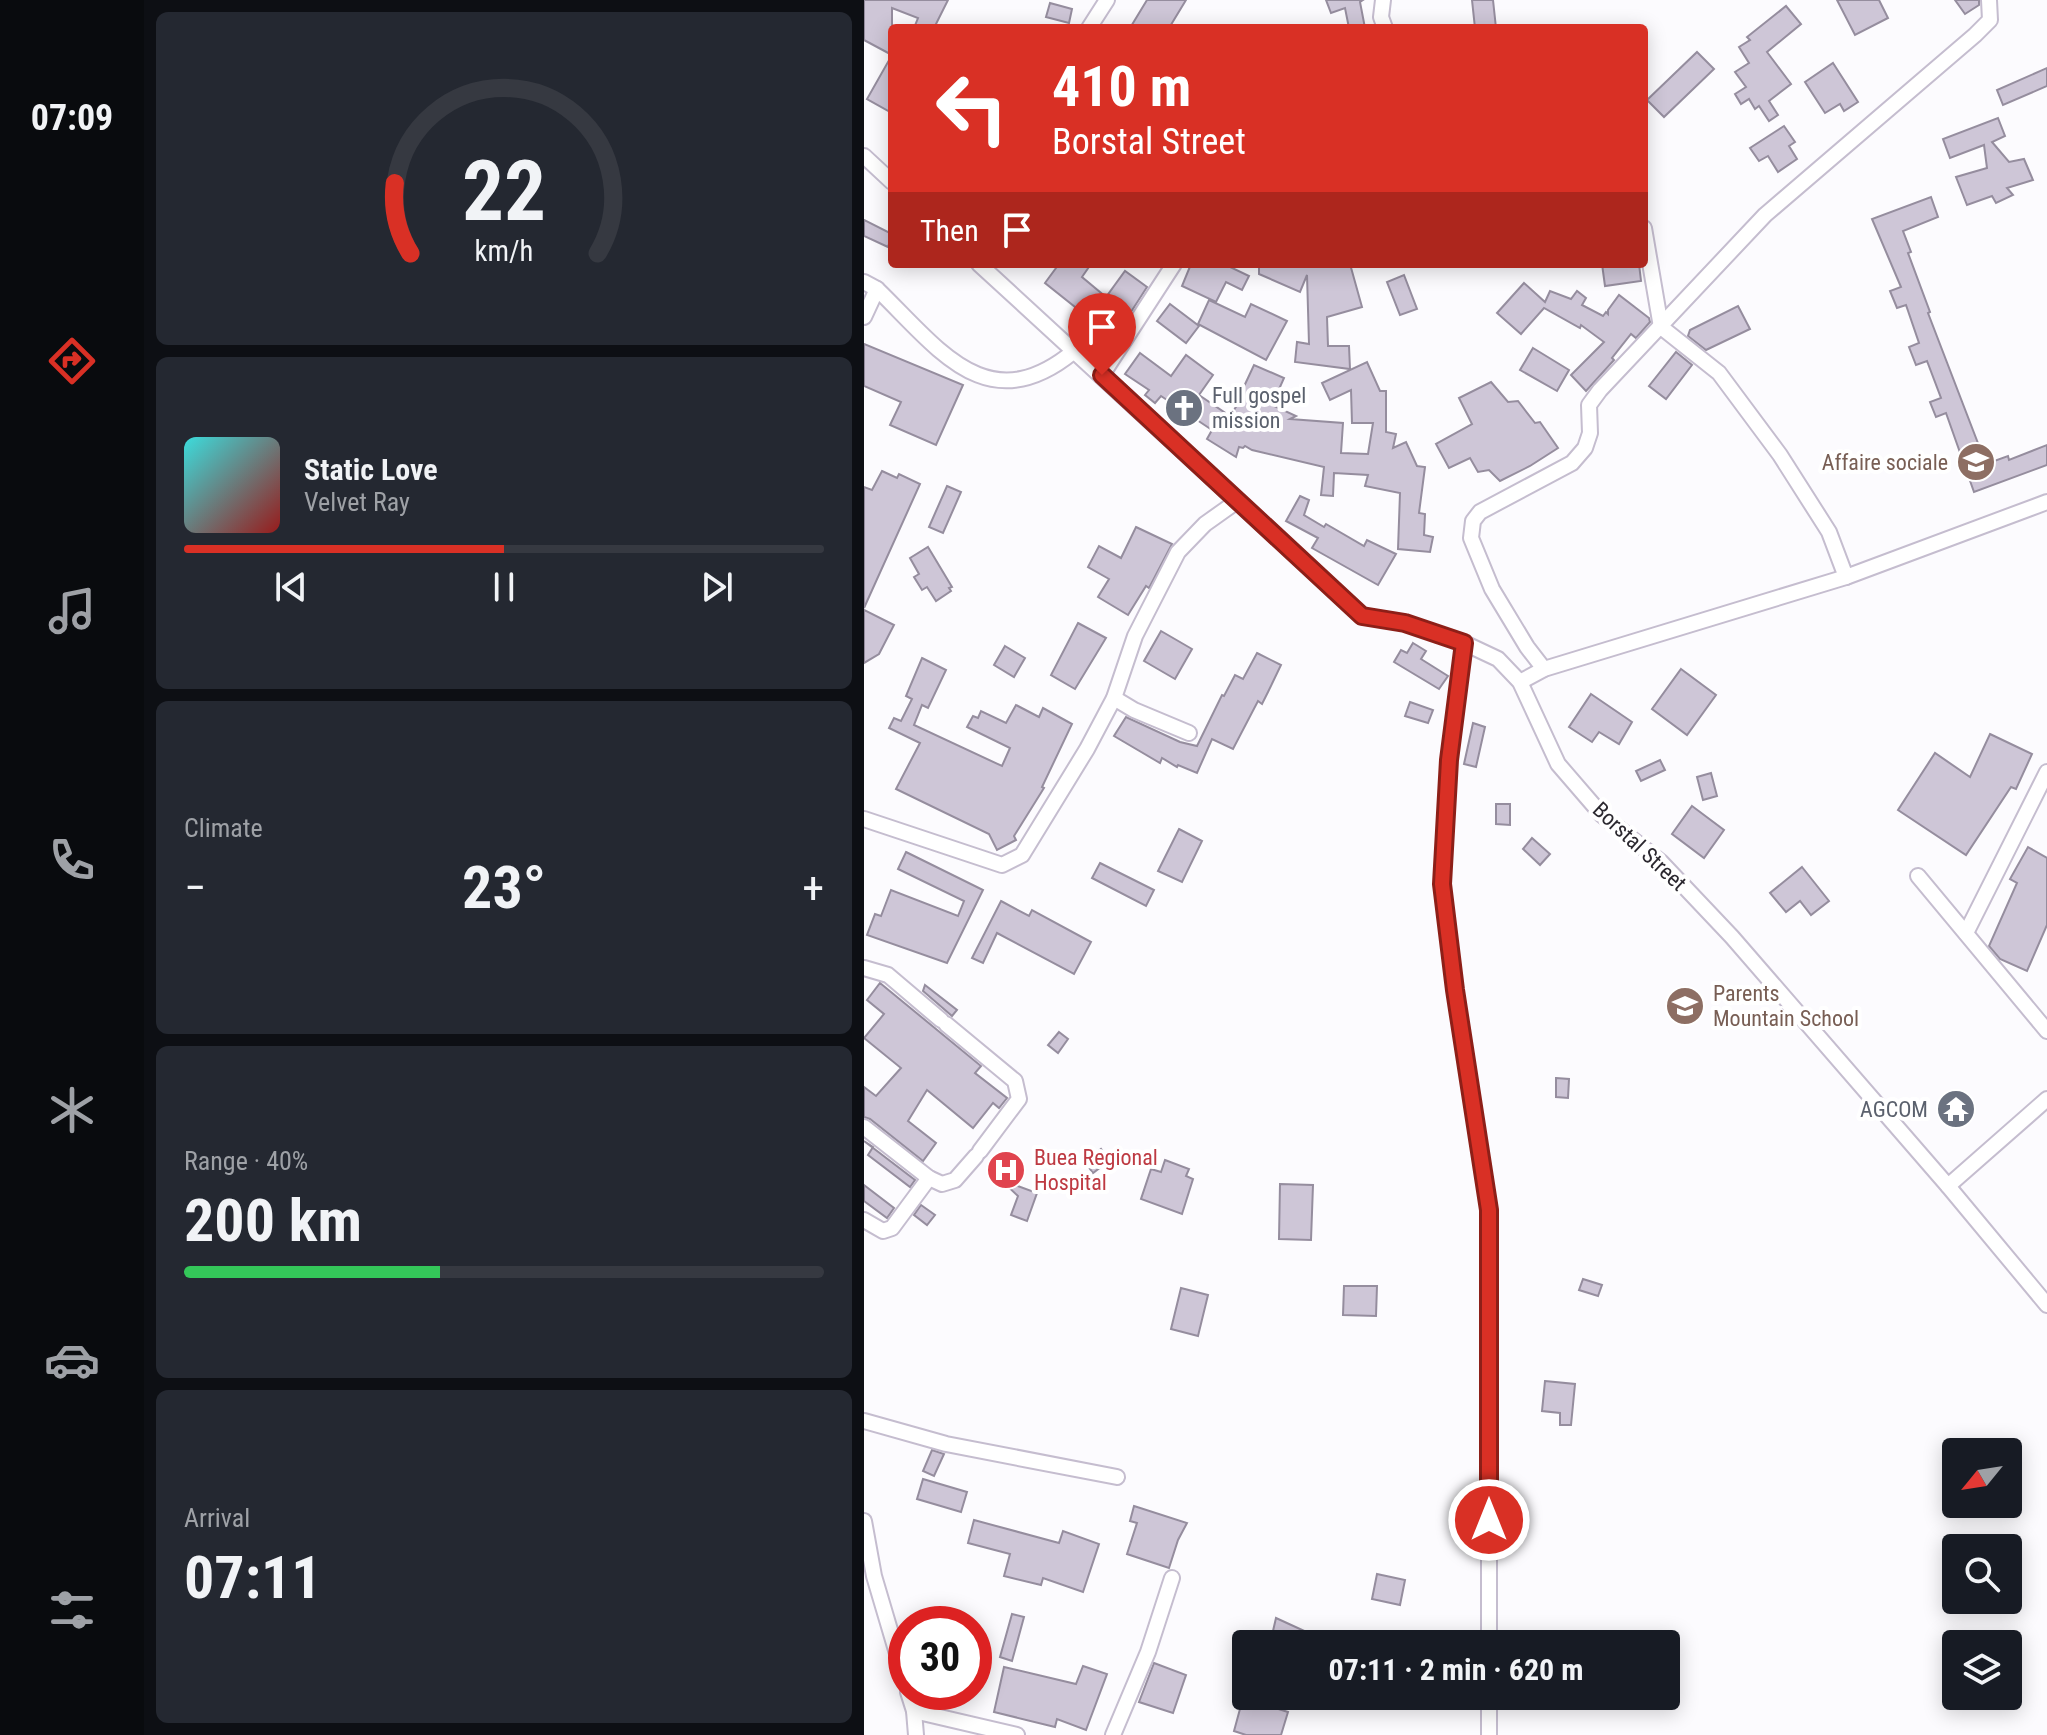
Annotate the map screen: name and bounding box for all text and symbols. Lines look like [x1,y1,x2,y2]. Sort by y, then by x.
text: 410 m [1052,54,1191,120]
icon: left [920,56,1024,160]
text: 07:09 [31,97,113,139]
text: Borstal Street [1052,121,1246,163]
text: 22 [462,143,546,240]
icon: arrive [995,208,1039,252]
text: Then [920,213,979,248]
text: km/h [475,234,533,268]
pin [1068,293,1136,375]
icon: arrive [1080,305,1124,349]
icon: directions [44,333,100,389]
place label: Full gospel mission [1212,383,1306,433]
church icon: Full gospel mission [1163,387,1205,429]
school or university icon: Affaire sociale [1955,441,1997,483]
place label: Affaire sociale [1822,450,1948,475]
text: Static Love [304,452,438,487]
text: Velvet Ray [304,487,410,517]
icon: previous [269,565,313,609]
icon: pause [482,565,526,609]
icon: next [695,565,739,609]
icon: music [44,583,100,639]
street label: Borstal Street [1588,797,1692,896]
text: Climate [184,813,263,843]
icon: phone [44,832,100,888]
text: 23° [462,852,546,923]
text: − [184,862,206,914]
text: + [802,862,824,914]
place label: Parents Mountain School [1713,981,1859,1031]
school or university icon: Parents Mountain School [1664,985,1706,1027]
icon: climate [44,1082,100,1138]
temple icon: AGCOM [1935,1088,1977,1130]
place label: AGCOM [1860,1097,1928,1122]
place label: Buea Regional Hospital [1034,1145,1158,1195]
text: Range · 40% [184,1146,308,1176]
hospital icon: Buea Regional Hospital [985,1149,1027,1191]
text: 200 km [184,1185,362,1256]
icon: car [44,1332,100,1388]
north arrow [1942,1438,2022,1518]
map controls [1942,1438,2022,1710]
position arrow [1447,1478,1531,1562]
text: Arrival [184,1503,250,1533]
button: search [1942,1534,2022,1614]
text: 07:11 [184,1542,322,1613]
icon: filters [44,1582,100,1638]
speed limit sign: 30 [888,1606,992,1710]
button: layers [1942,1630,2022,1710]
text: 07:11 · 2 min · 620 m [1329,1652,1583,1687]

